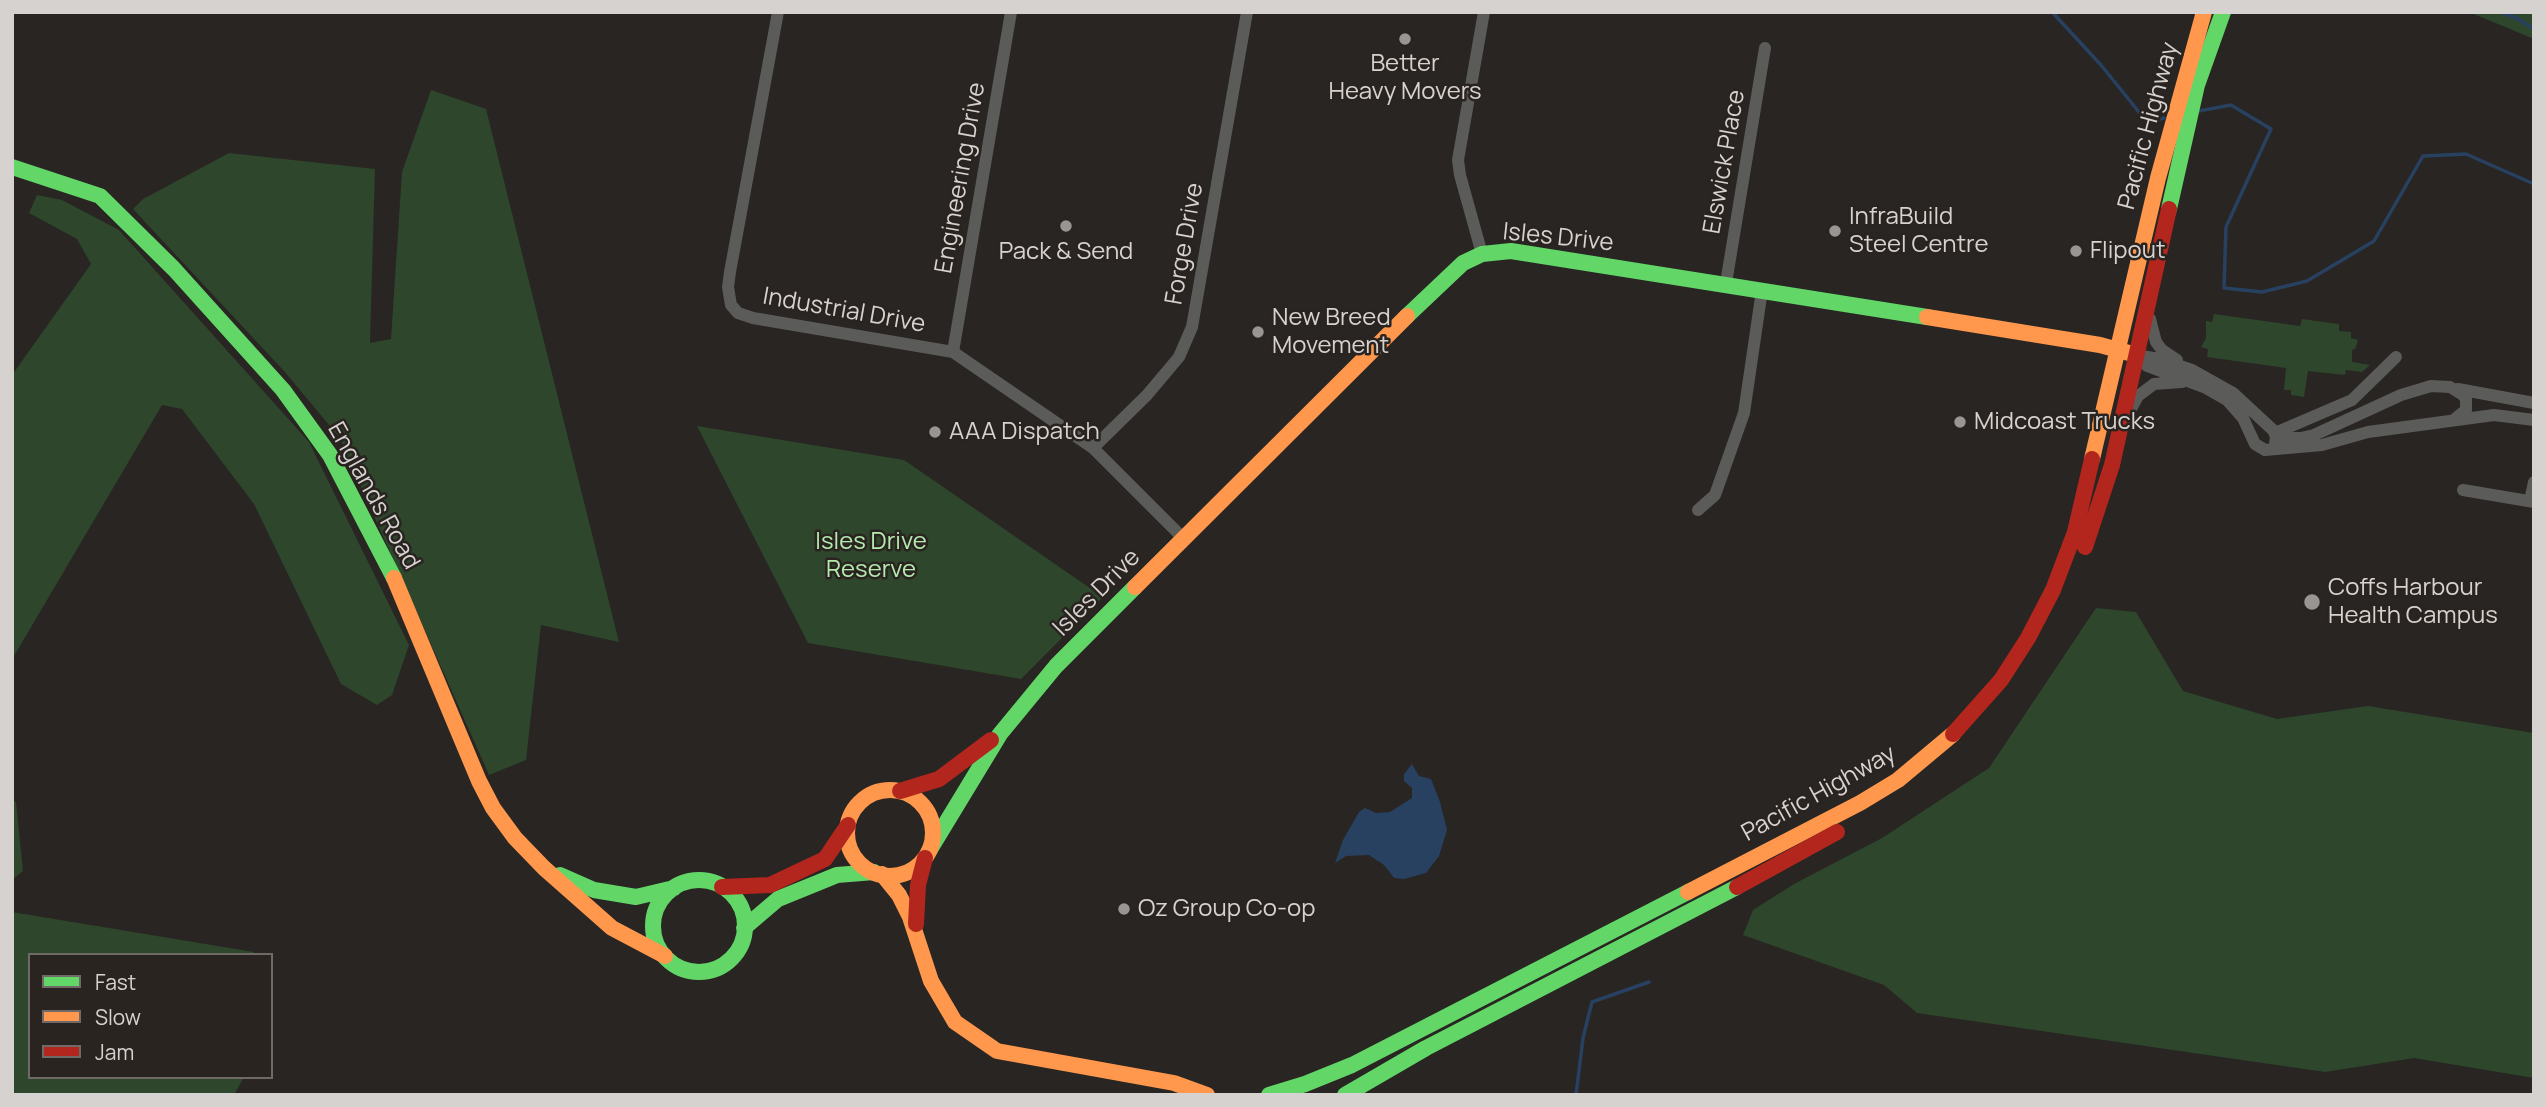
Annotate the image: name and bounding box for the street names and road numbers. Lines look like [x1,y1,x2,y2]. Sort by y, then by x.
street label: Pacific Highway [2113,39,2185,213]
street label: Engineering Drive [930,80,992,276]
street label: Elswick Place [1698,88,1752,236]
street label: Forge Drive [1160,181,1210,307]
street label: Isles Drive [1501,218,1615,258]
street label: Industrial Drive [760,283,928,339]
street label: Englands Road [321,417,425,575]
street label: Isles Drive [1047,543,1147,643]
street label: Pacific Highway [1737,740,1901,848]

